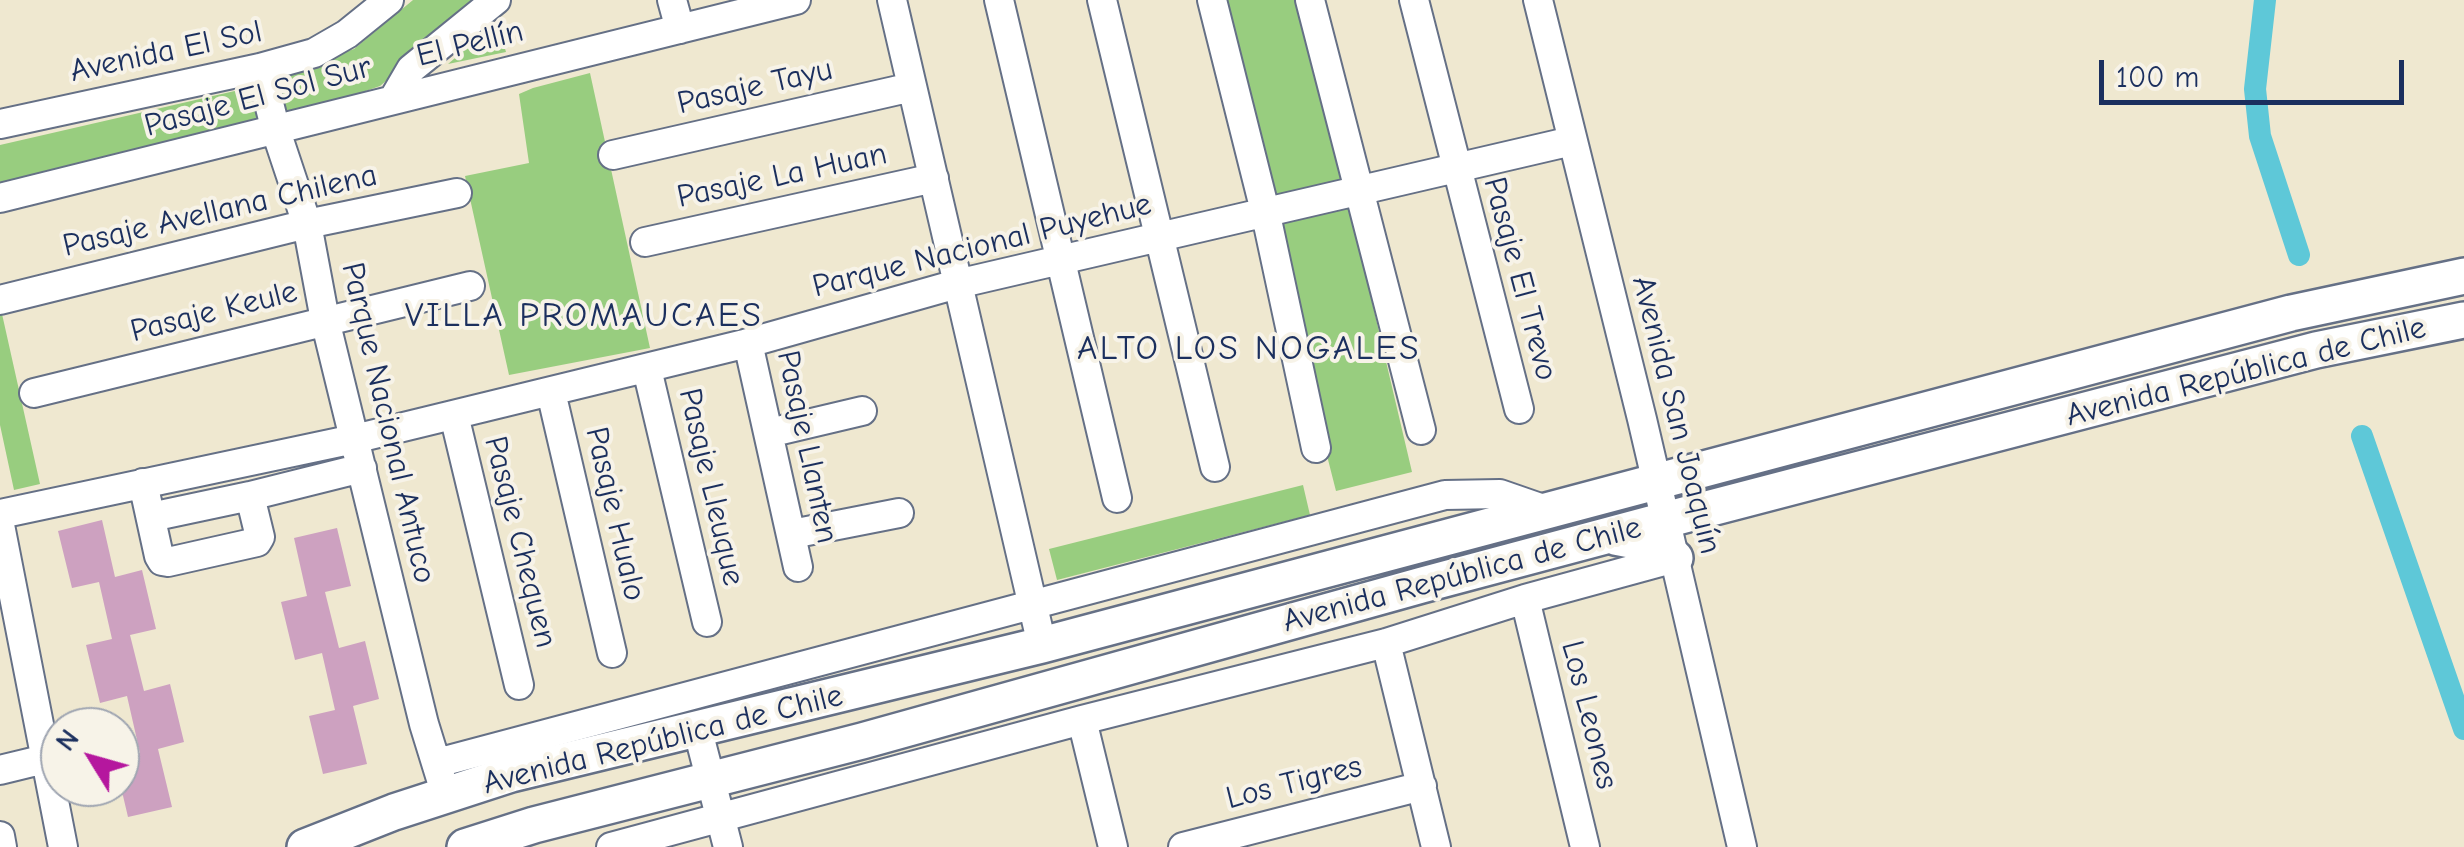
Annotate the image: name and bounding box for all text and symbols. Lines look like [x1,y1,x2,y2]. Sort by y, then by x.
street label: El Pellín [413,12,527,76]
street label: Avenida El Sol [67,13,265,91]
scale bar [2104,40,2409,102]
street label: Pasaje El Sol Sur [140,48,376,146]
street label: Pasaje Tayu [674,51,836,123]
text: 100 m [2116,60,2199,95]
street label: Pasaje La Huan [674,135,890,217]
street label: Pasaje Avellana Chilena [59,156,381,266]
street label: Pasaje El Trevo [1474,173,1566,385]
street label: Parque Nacional Puyehue [809,185,1155,307]
street label: Parque Nacional Antuco [332,259,444,587]
street label: Avenida San Joaquín [1623,272,1729,558]
street label: Pasaje Keule [127,273,301,351]
district label: VILLA PROMAUCAES [405,295,763,337]
street label: Avenida República de Chile [2062,309,2430,435]
district label: ALTO LOS NOGALES [1077,328,1421,370]
street label: Pasaje Llanten [768,347,846,547]
street label: Pasaje Lleuque [670,385,752,589]
street label: Pasaje Hualo [576,423,654,605]
street label: Pasaje Chequen [475,432,565,652]
street label: Avenida República de Chile [1279,509,1645,641]
street label: Los Leones [1552,637,1626,793]
street label: Avenida República de Chile [479,677,847,803]
north arrow [40,707,140,807]
text: N [49,723,86,757]
street label: Los Tigres [1222,748,1366,818]

